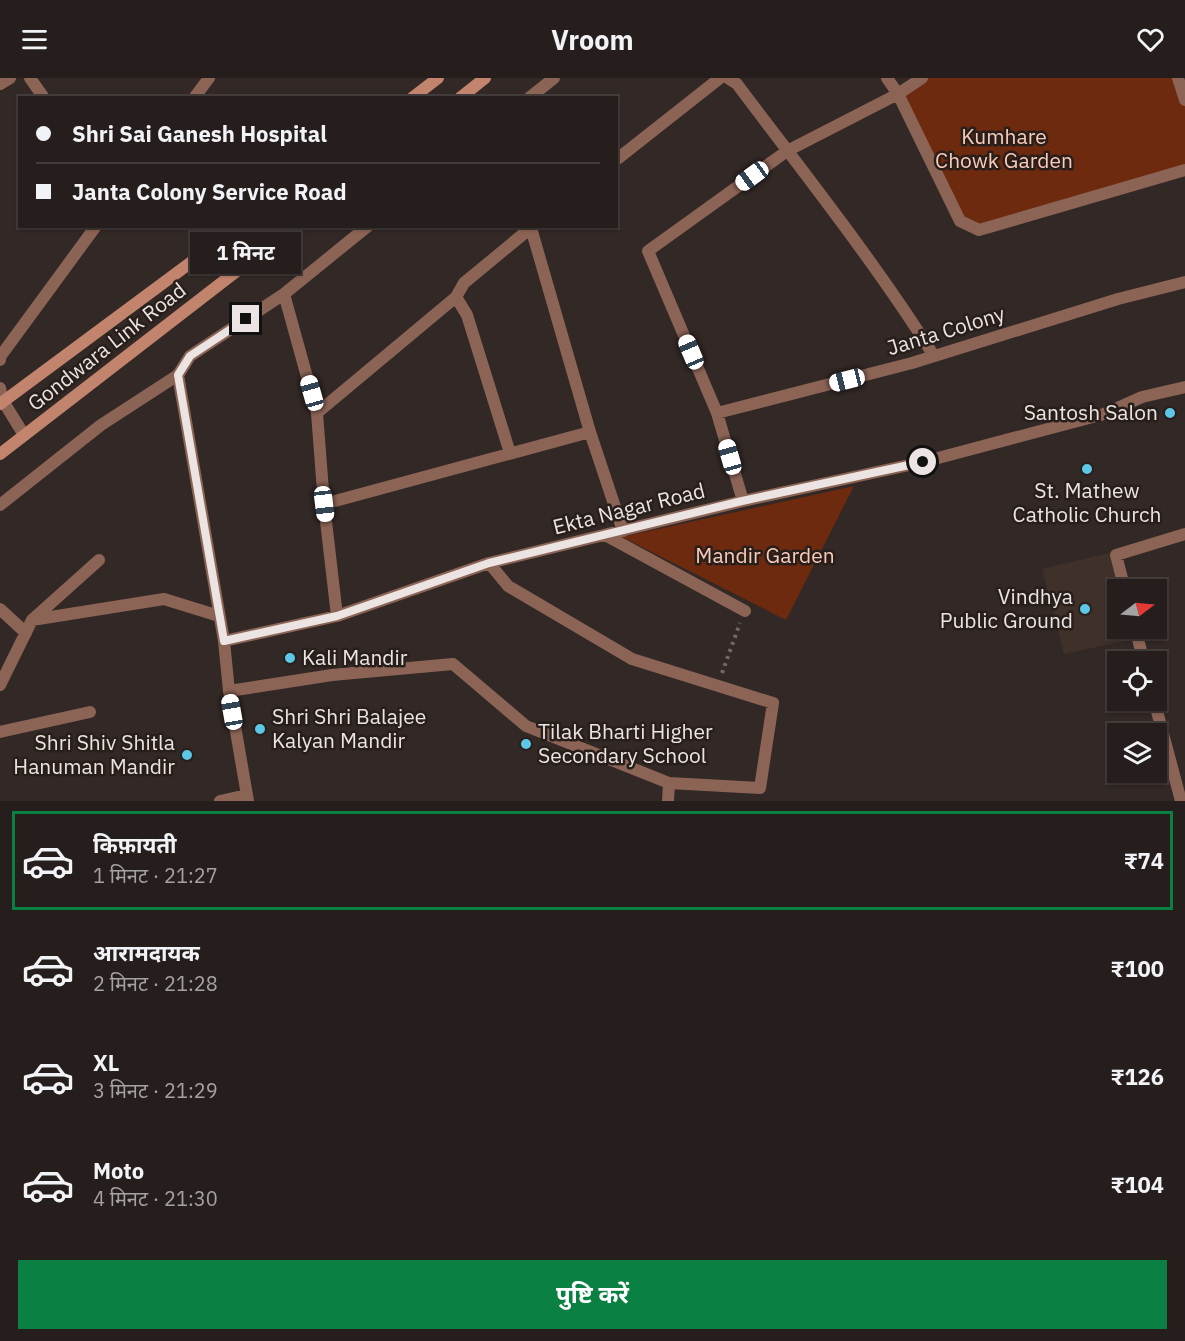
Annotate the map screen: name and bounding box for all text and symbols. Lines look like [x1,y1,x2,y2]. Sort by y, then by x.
text: Vroom [551,22,634,57]
icon: menu [18,23,51,56]
icon: heart [1134,23,1167,56]
text: Shri Sai Ganesh Hospital [72,119,327,148]
park label: Kumhare Chowk Garden [935,122,1073,174]
car [732,158,772,194]
text: Janta Colony Service Road [72,177,347,206]
callout: 1 मिनट [190,232,302,274]
text: 1 मिनट [216,239,275,266]
street label: Gondwara Link Road [22,276,191,417]
street label: Janta Colony [883,299,1009,361]
route end [232,305,259,332]
car [676,332,706,372]
car [827,367,867,393]
car [298,373,326,413]
place label: Santosh Salon [1024,398,1158,426]
marker: Santosh Salon [1163,406,1177,420]
car [716,437,744,477]
route start [909,448,936,475]
marker: St. Mathew Catholic Church [1080,462,1094,476]
street label: Ekta Nagar Road [550,476,708,540]
place label: St. Mathew Catholic Church [1013,476,1161,528]
car [313,485,335,523]
park label: Mandir Garden [695,541,835,569]
north arrow [1107,579,1167,639]
map controls [1107,579,1167,783]
place label: Vindhya Public Ground [940,582,1073,634]
marker: Vindhya Public Ground [1078,602,1092,616]
place label: Kali Mandir [302,643,408,671]
marker: Kali Mandir [283,651,297,665]
button: locate [1107,651,1167,711]
car [220,693,244,731]
place label: Shri Shri Balajee Kalyan Mandir [272,702,426,754]
place label: Tilak Bharti Higher Secondary School [538,717,713,769]
marker: Shri Shri Balajee Kalyan Mandir [253,722,267,736]
button: layers [1107,723,1167,783]
place label: Shri Shiv Shitla Hanuman Mandir [13,728,175,780]
marker: Tilak Bharti Higher Secondary School [519,737,533,751]
marker: Shri Shiv Shitla Hanuman Mandir [180,748,194,762]
text: किफ़ायती [93,830,177,859]
icon: car [21,834,75,888]
text: ₹74 [1124,846,1164,875]
text: 1 मिनट · 21:27 [93,862,218,889]
text: आरामदायक [93,938,200,967]
icon: car [21,942,75,996]
text: ₹100 [1111,954,1164,983]
text: 2 मिनट · 21:28 [93,970,218,997]
text: XL [93,1048,119,1077]
icon: car [21,1050,75,1104]
text: ₹126 [1111,1062,1164,1091]
text: 3 मिनट · 21:29 [93,1077,218,1104]
text: Moto [93,1156,144,1185]
icon: car [21,1158,75,1212]
text: ₹104 [1111,1170,1164,1199]
text: 4 मिनट · 21:30 [93,1185,218,1212]
button: पुष्टि करें [18,1260,1167,1329]

